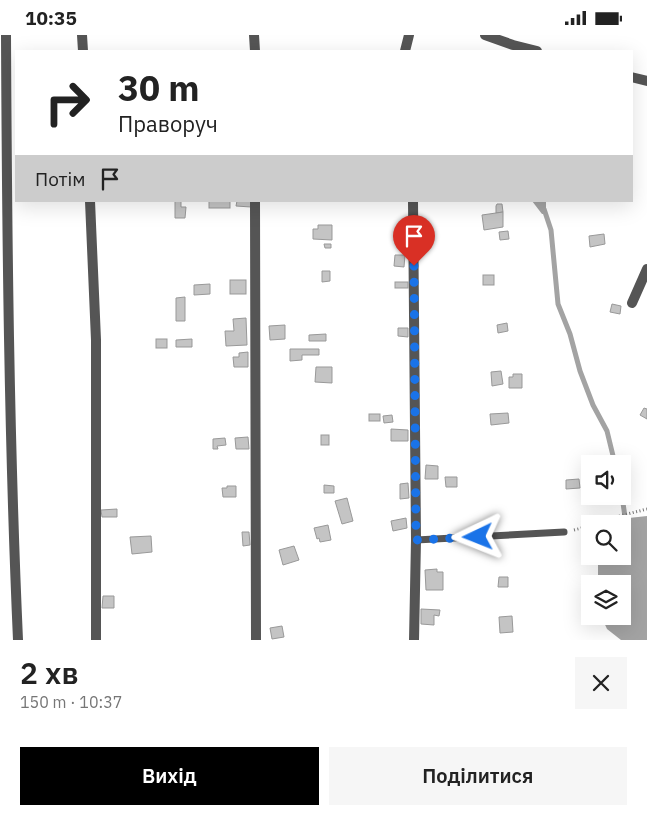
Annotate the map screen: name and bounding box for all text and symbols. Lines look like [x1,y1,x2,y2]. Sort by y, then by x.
text: 10:35 [25,6,77,30]
text: 30 m [118,65,200,111]
icon: right [35,70,100,135]
text: Праворуч [118,109,218,138]
icon: arrive [96,165,124,193]
text: Потім [35,167,86,191]
pin [393,215,435,266]
icon: arrive [400,222,428,250]
map controls [581,455,631,625]
button: sound [581,455,631,505]
position arrow [451,510,503,562]
button: search [581,515,631,565]
button: layers [581,575,631,625]
text: 2 хв [20,653,79,692]
button: close [575,657,627,709]
text: 150 m · 10:37 [20,692,122,712]
button: Вихід [20,747,319,805]
button: Поділитися [329,747,627,805]

